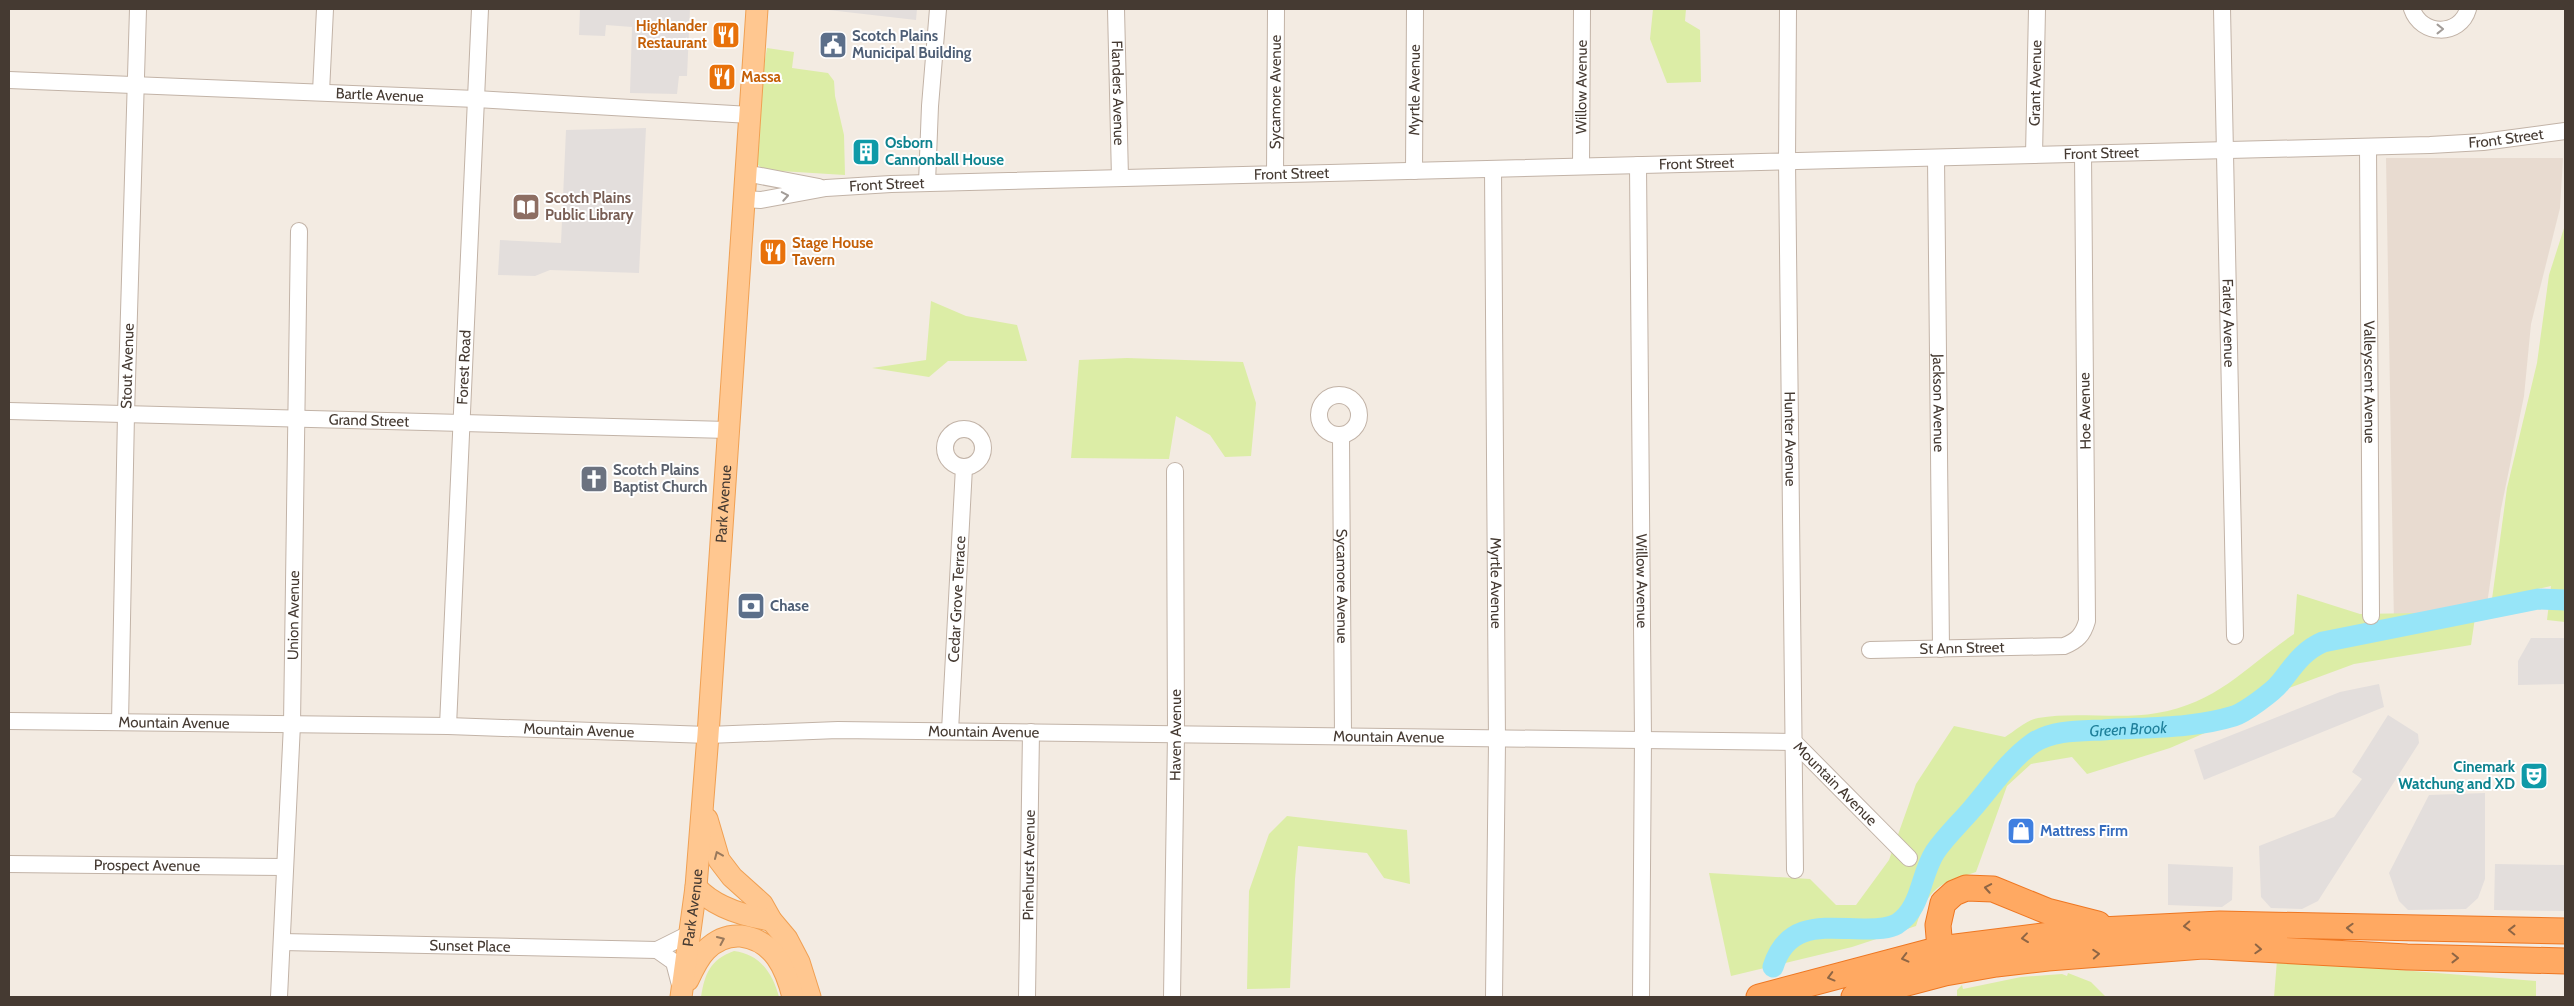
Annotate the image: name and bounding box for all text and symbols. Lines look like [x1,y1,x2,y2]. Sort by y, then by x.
place label: Highlander Restaurant [636,17,707,52]
restaurant icon: Highlander Restaurant [711,20,741,50]
one-way arrow [2437,24,2445,34]
place label: Scotch Plains Municipal Building [852,27,972,62]
public building icon: Scotch Plains Municipal Building [818,30,848,60]
street label: Sycamore Avenue [1266,34,1285,149]
street label: Willow Avenue [1572,39,1591,134]
street label: Grant Avenue [2026,39,2045,126]
street label: Flanders Avenue [1108,40,1128,146]
street label: Myrtle Avenue [1405,44,1424,136]
restaurant icon: Massa [707,62,737,92]
place label: Massa [741,68,782,86]
street label: Bartle Avenue [335,84,424,106]
street label: Front Street [2468,125,2544,152]
place label: Osborn Cannonball House [885,134,1004,169]
building icon: Osborn Cannonball House [851,137,881,167]
street label: Front Street [2064,143,2139,163]
street label: Front Street [1659,154,1734,174]
street label: Front Street [1254,164,1329,184]
street label: Front Street [849,174,925,196]
place label: Scotch Plains Public Library [545,189,634,224]
one-way arrow [780,191,789,201]
library icon: Scotch Plains Public Library [511,192,541,222]
place label: Stage House Tavern [792,234,874,269]
restaurant icon: Stage House Tavern [758,237,788,267]
street label: Farley Avenue [2219,278,2238,368]
street label: Valleyscent Avenue [2360,321,2379,444]
street label: Stout Avenue [117,323,138,409]
street label: Forest Road [453,330,475,405]
street label: Jackson Avenue [1929,353,1948,453]
street label: Hoe Avenue [2075,372,2095,450]
street label: Hunter Avenue [1781,391,1800,487]
street label: Grand Street [328,410,409,431]
place label: Scotch Plains Baptist Church [613,461,708,496]
church icon: Scotch Plains Baptist Church [579,464,609,494]
street label: Park Avenue [712,464,735,544]
street label: Sycamore Avenue [1333,529,1351,644]
street label: Willow Avenue [1632,534,1651,629]
street label: Cedar Grove Terrace [945,535,969,663]
street label: Myrtle Avenue [1487,537,1505,629]
street label: Union Avenue [284,570,303,660]
bank icon: Chase [736,591,766,621]
place label: Chase [770,597,809,615]
street label: St Ann Street [1919,638,2005,658]
street label: Haven Avenue [1166,689,1185,781]
street label: Mountain Avenue [118,713,230,733]
water label: Green Brook [2089,718,2169,740]
street label: Mountain Avenue [523,720,635,741]
street label: Mountain Avenue [928,722,1040,742]
street label: Mountain Avenue [1333,727,1445,747]
street label: Mountain Avenue [1790,738,1881,830]
place label: Cinemark Watchung and XD [2398,758,2516,793]
theatre icon: Cinemark Watchung and XD [2519,761,2549,791]
street label: Pinehurst Avenue [1019,809,1039,921]
shop icon: Mattress Firm [2006,816,2036,846]
place label: Mattress Firm [2040,822,2128,840]
one-way arrow [713,851,724,860]
street label: Prospect Avenue [94,856,201,875]
street label: Park Avenue [679,868,706,948]
one-way arrow [1983,884,1992,894]
one-way arrow [2183,920,2191,931]
one-way arrow [2345,922,2353,933]
one-way arrow [2508,925,2516,935]
one-way arrow [2021,932,2029,943]
street label: Sunset Place [429,936,511,956]
one-way arrow [716,937,725,947]
one-way arrow [2255,944,2263,954]
one-way arrow [2093,949,2101,960]
one-way arrow [1900,952,1909,963]
one-way arrow [2452,953,2460,963]
one-way arrow [1826,971,1835,982]

